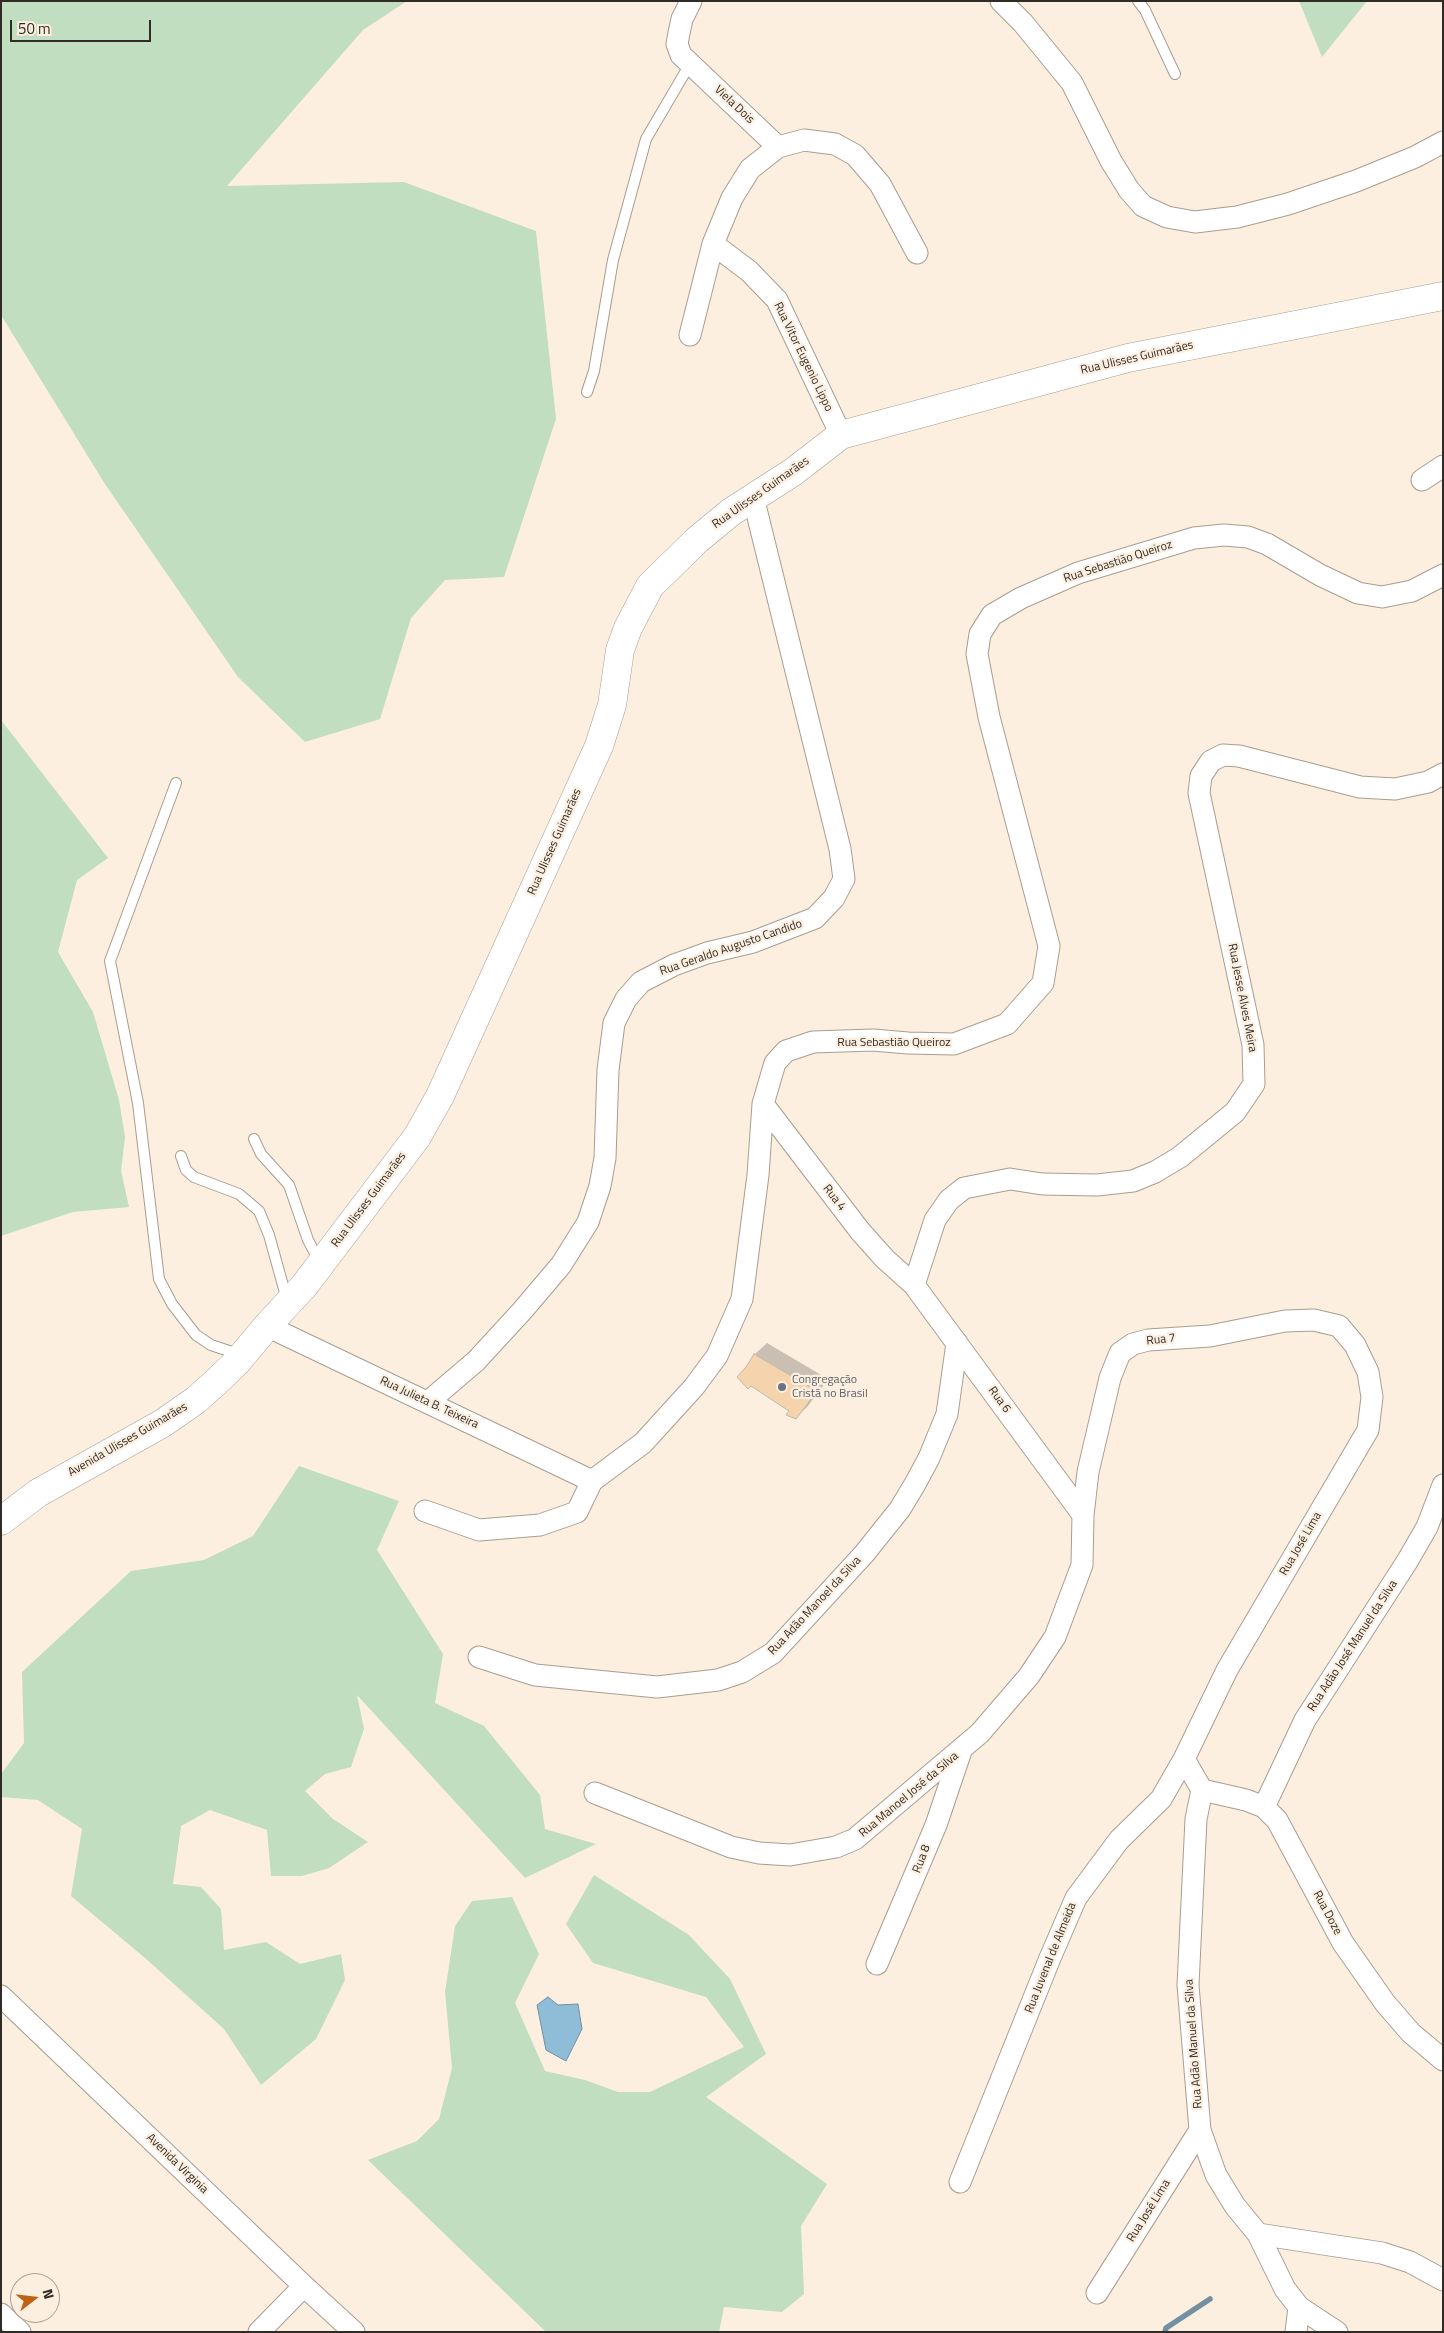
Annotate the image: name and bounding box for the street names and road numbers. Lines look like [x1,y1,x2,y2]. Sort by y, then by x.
street label: Viela Dois [711,83,757,127]
street label: Rua Vitor Eugenio Lippo [770,300,836,414]
street label: Rua Ulisses Guimarães [1079,338,1195,378]
street label: Rua Ulisses Guimarães [710,454,812,532]
street label: Rua Sebastião Queiroz [1062,538,1174,586]
street label: Rua Ulisses Guimarães [525,786,585,898]
street label: Rua Geraldo Augusto Candido [658,917,804,979]
street label: Rua Jesse Alves Meira [1224,942,1260,1054]
street label: Rua Sebastião Queiroz [837,1036,951,1050]
street label: Rua Ulisses Guimarães [329,1150,409,1250]
street label: Rua 4 [819,1182,849,1214]
street label: Rua 7 [1146,1331,1176,1349]
street label: Rua Julieta B. Teixeira [377,1374,481,1432]
street label: Rua 6 [985,1384,1013,1416]
street label: Avenida Ulisses Guimarães [66,1400,190,1480]
street label: Rua José Lima [1277,1510,1325,1578]
street label: Rua Adão Manoel da Silva [765,1554,865,1658]
street label: Rua Adão José Manuel da Silva [1305,1578,1401,1714]
street label: Rua Manoel José da Silva [856,1749,962,1841]
street label: Rua 8 [910,1843,934,1875]
street label: Rua Doze [1309,1888,1345,1938]
street label: Rua Juvenal de Almeida [1022,1901,1080,2015]
street label: Rua Adão Manuel da Silva [1182,1979,1206,2109]
street label: Avenida Virginia [143,2131,211,2197]
street label: Rua José Lima [1124,2177,1174,2245]

